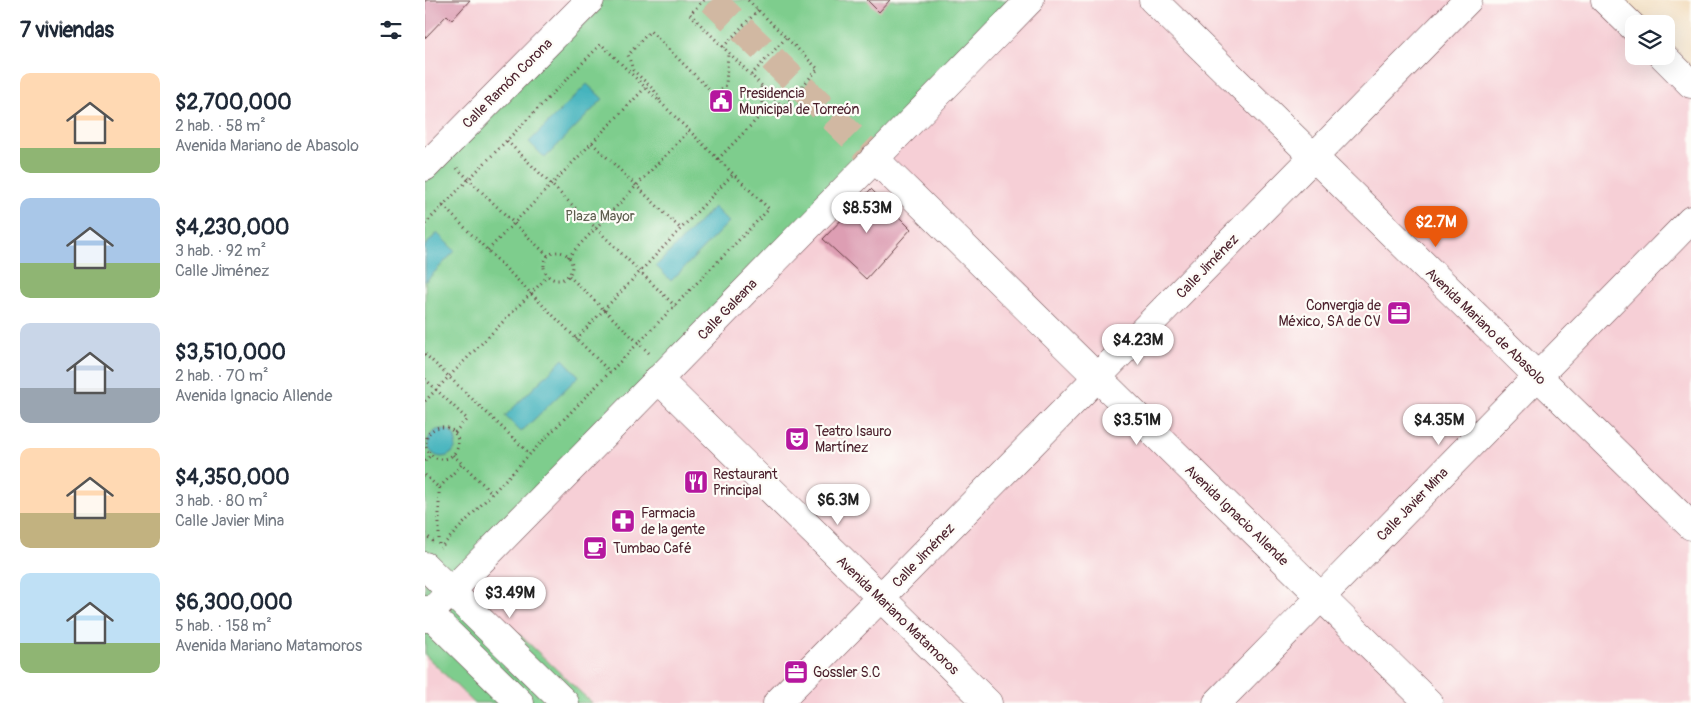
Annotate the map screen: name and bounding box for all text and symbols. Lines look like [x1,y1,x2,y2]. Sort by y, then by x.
map controls [1625,15,1675,65]
button: layers [1625,15,1675,65]
icon: filters [377,16,405,44]
text: 7 viviendas [20,17,114,44]
street label: Calle Ramón Corona [459,35,556,132]
place label: Presidencia Municipal de Torreón [739,85,860,118]
public building icon: Presidencia Municipal de Torreón [708,88,734,114]
text: $2,700,000 [175,89,292,116]
icon: home [60,93,120,153]
text: 2 hab. · 58 m² [175,116,266,136]
text: Avenida Mariano de Abasolo [175,136,359,156]
pin: $8.53M [826,192,908,234]
text: $8.53M [842,198,892,218]
pin: $2.7M [1401,206,1471,248]
park label: Plaza Mayor [565,208,635,225]
text: $2.7M [1415,212,1457,232]
text: $4,230,000 [175,214,289,241]
icon: home [60,218,120,278]
street label: Calle Jiménez [1173,231,1242,302]
text: 3 hab. · 92 m² [175,241,266,261]
text: Calle Jiménez [175,261,269,281]
street label: Avenida Mariano de Abasolo [1422,264,1550,389]
street label: Calle Galeana [694,275,761,343]
place label: Convergia de México, SA de CV [1279,297,1381,330]
office icon: Convergia de México, SA de CV [1386,300,1412,326]
pin: $4.23M [1097,324,1179,366]
text: $4.23M [1113,330,1163,350]
text: $3,510,000 [175,339,286,366]
icon: home [60,343,120,403]
text: 2 hab. · 70 m² [175,366,268,386]
text: Avenida Ignacio Allende [175,386,332,406]
pin: $3.51M [1096,404,1178,446]
pin: $4.35M [1398,404,1480,446]
text: $3.51M [1113,410,1161,430]
text: $4.35M [1414,410,1464,430]
place label: Teatro Isauro Martínez [815,423,892,456]
theatre icon: Teatro Isauro Martínez [784,426,810,452]
street label: Avenida Ignacio Allende [1181,461,1292,569]
text: $4,350,000 [175,464,290,491]
street label: Calle Javier Mina [1373,464,1452,545]
place label: Restaurant Principal [713,466,778,499]
icon: home [60,468,120,528]
restaurant icon: Restaurant Principal [683,469,709,495]
pin: $6.3M [803,484,873,526]
text: $6.3M [817,490,859,510]
text: 3 hab. · 80 m² [175,491,268,511]
place label: Farmacia de la gente [641,505,705,538]
pharmacy icon: Farmacia de la gente [610,508,636,534]
text: Calle Javier Mina [175,511,284,531]
street label: Calle Jiménez [889,520,958,591]
cafe icon: Tumbao Café [582,535,608,561]
place label: Tumbao Café [613,540,692,557]
street label: Avenida Mariano Matamoros [833,552,963,679]
pin: $3.49M [469,576,551,619]
text: $3.49M [485,583,535,603]
text: $6,300,000 [175,589,293,616]
icon: home [60,593,120,653]
text: 5 hab. · 158 m² [175,616,272,636]
text: Avenida Mariano Matamoros [175,636,362,656]
office icon: Gossler S.C [783,659,809,685]
place label: Gossler S.C [813,664,881,681]

